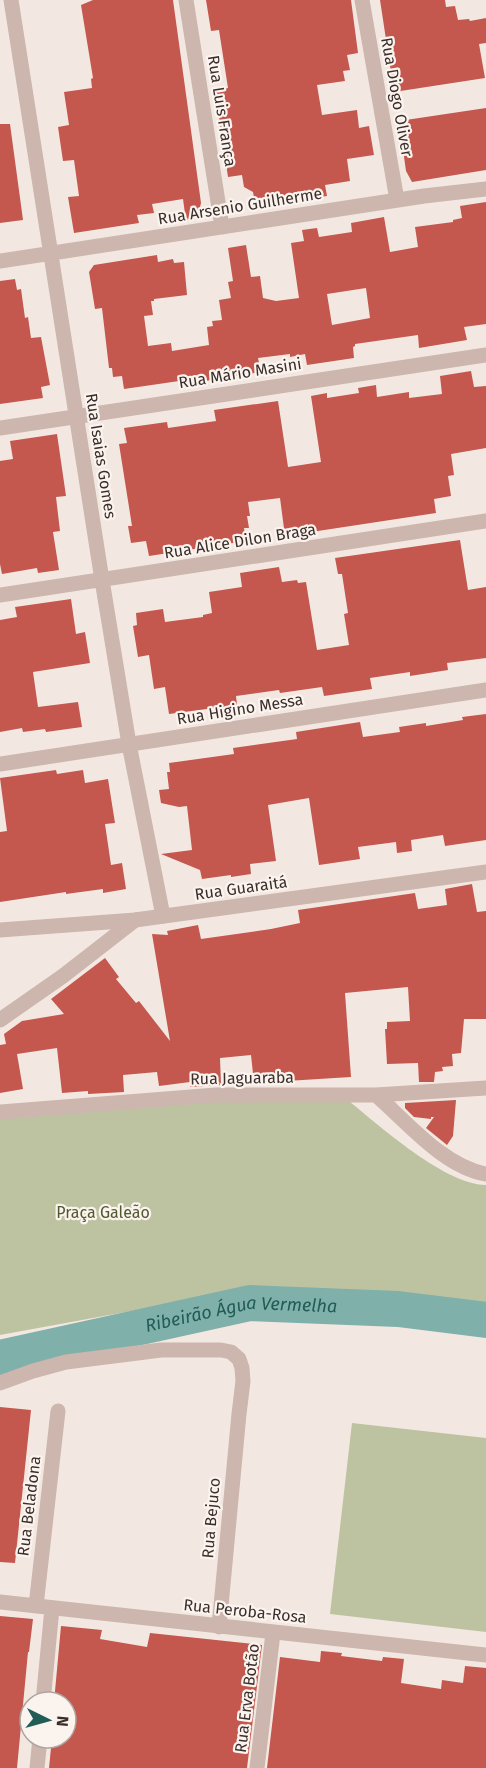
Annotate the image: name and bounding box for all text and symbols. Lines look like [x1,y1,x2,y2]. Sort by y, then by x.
street label: Rua Diogo Oliver [377,36,417,159]
street label: Rua Luis França [203,54,240,168]
street label: Rua Arsenio Guilherme [157,184,323,228]
street label: Rua Mário Masini [177,354,303,392]
street label: Rua Isaias Gomes [82,392,120,520]
street label: Rua Alice Dilon Braga [163,520,317,562]
street label: Rua Higino Messa [175,690,305,728]
street label: Rua Guaraitá [194,872,288,904]
street label: Rua Jaguaraba [190,1068,294,1088]
park label: Praça Galeão [56,1203,150,1223]
water label: Ribeirão Água Vermelha [143,1292,338,1337]
street label: Rua Beladona [13,1455,45,1557]
street label: Rua Bejuco [198,1477,224,1559]
street label: Rua Peroba-Rosa [183,1595,307,1627]
street label: Rua Erva Botão [231,1642,263,1754]
north arrow [18,1690,78,1750]
text: N [53,1715,72,1727]

